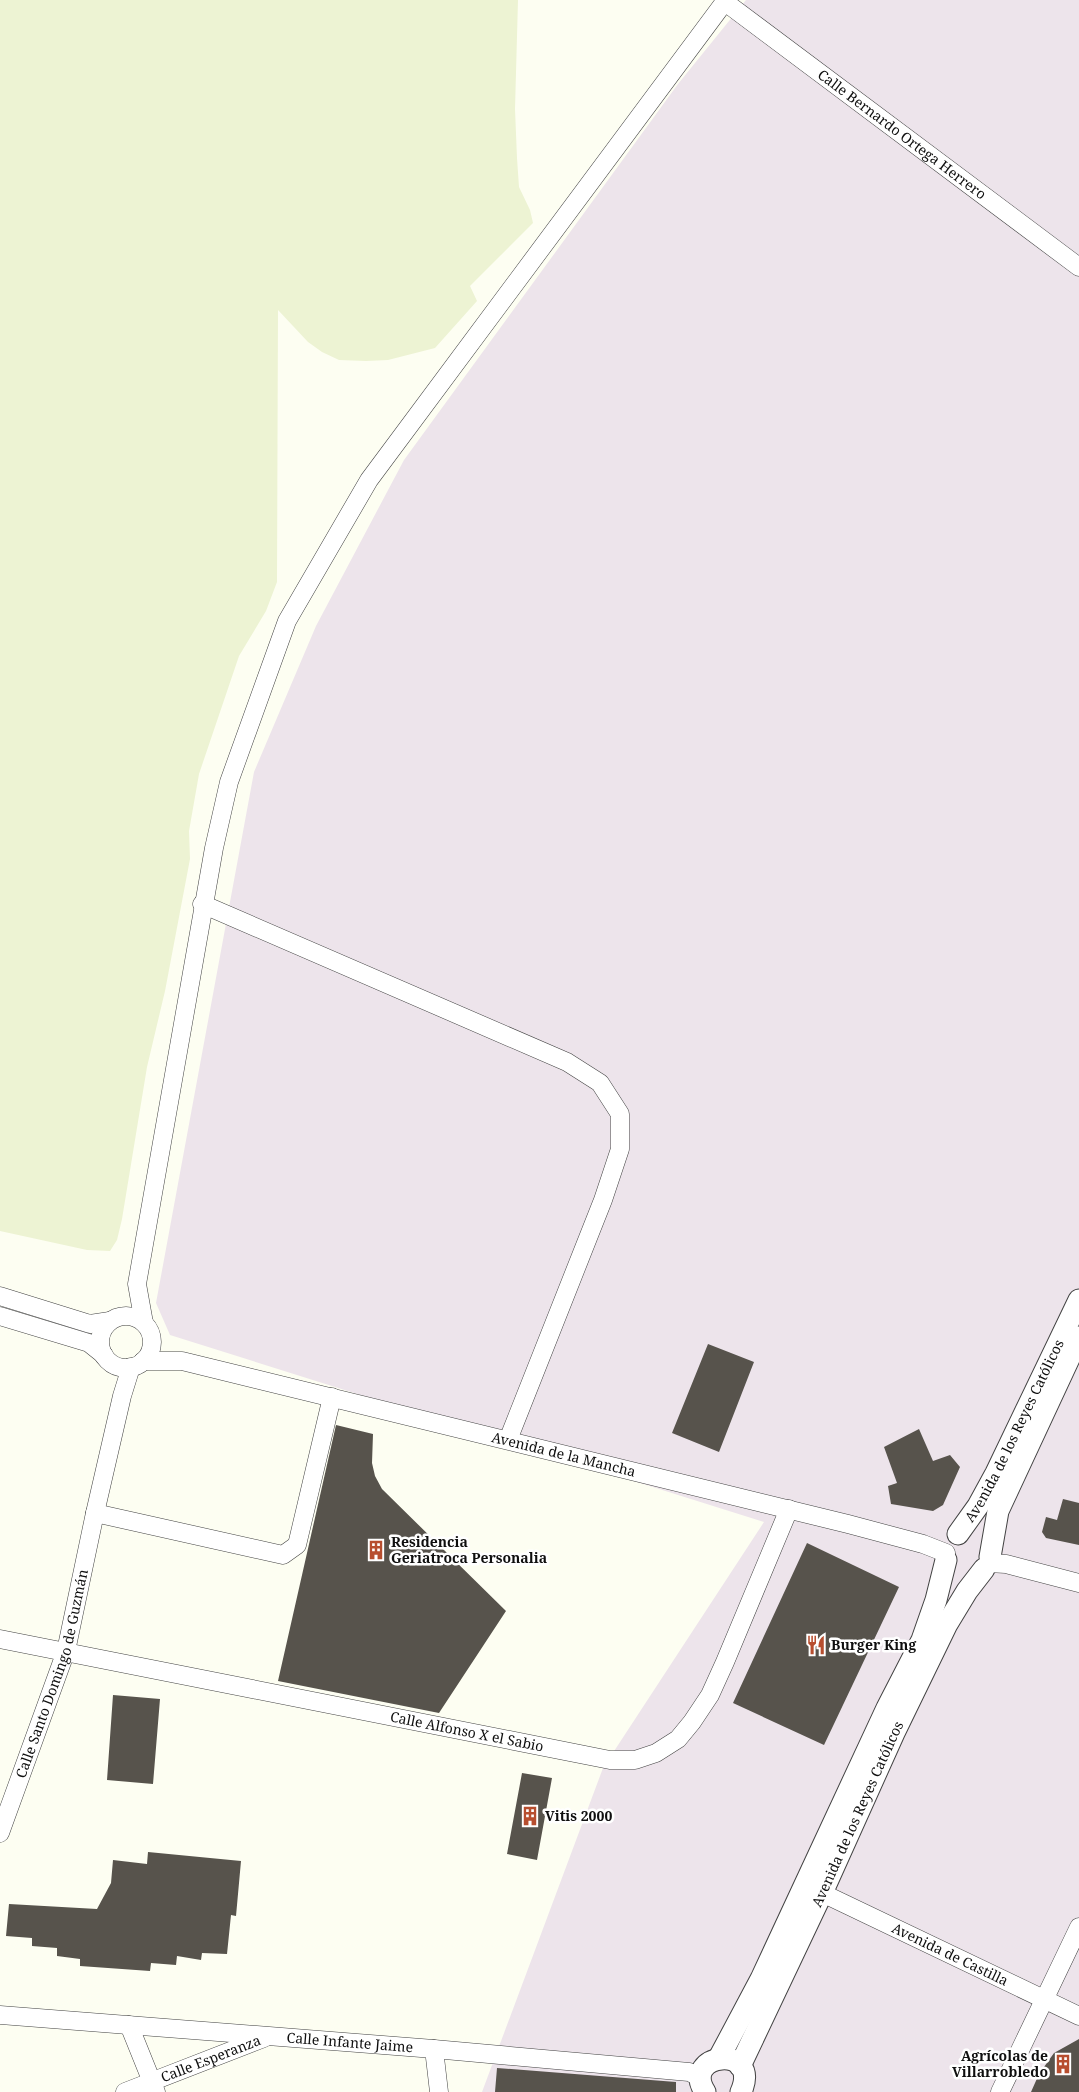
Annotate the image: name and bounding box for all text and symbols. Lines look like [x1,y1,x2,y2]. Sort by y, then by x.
street label: Calle Bernardo Ortega Herrero [814,65,990,203]
street label: Avenida de los Reyes Católicos [960,1336,1068,1525]
street label: Avenida de la Mancha [490,1427,638,1481]
place label: Residencia Geriatroca Personalia [391,1532,547,1567]
building icon: Residencia Geriatroca Personalia [365,1539,387,1561]
street label: Calle Santo Domingo de Guzmán [11,1567,92,1780]
restaurant icon: Burger King [805,1634,827,1656]
place label: Burger King [831,1635,916,1654]
street label: Calle Alfonso X el Sabio [389,1707,545,1756]
street label: Avenida de los Reyes Católicos [807,1718,907,1910]
building icon: Vitis 2000 [519,1805,541,1827]
place label: Vitis 2000 [545,1806,612,1825]
street label: Avenida de Castilla [889,1918,1012,1990]
street label: Calle Infante Jaime [286,2027,414,2056]
street label: Calle Esperanza [158,2030,263,2086]
place label: Agrícolas de Villarrobledo [952,2046,1048,2081]
building icon: Agrícolas de Villarrobledo [1052,2053,1074,2075]

